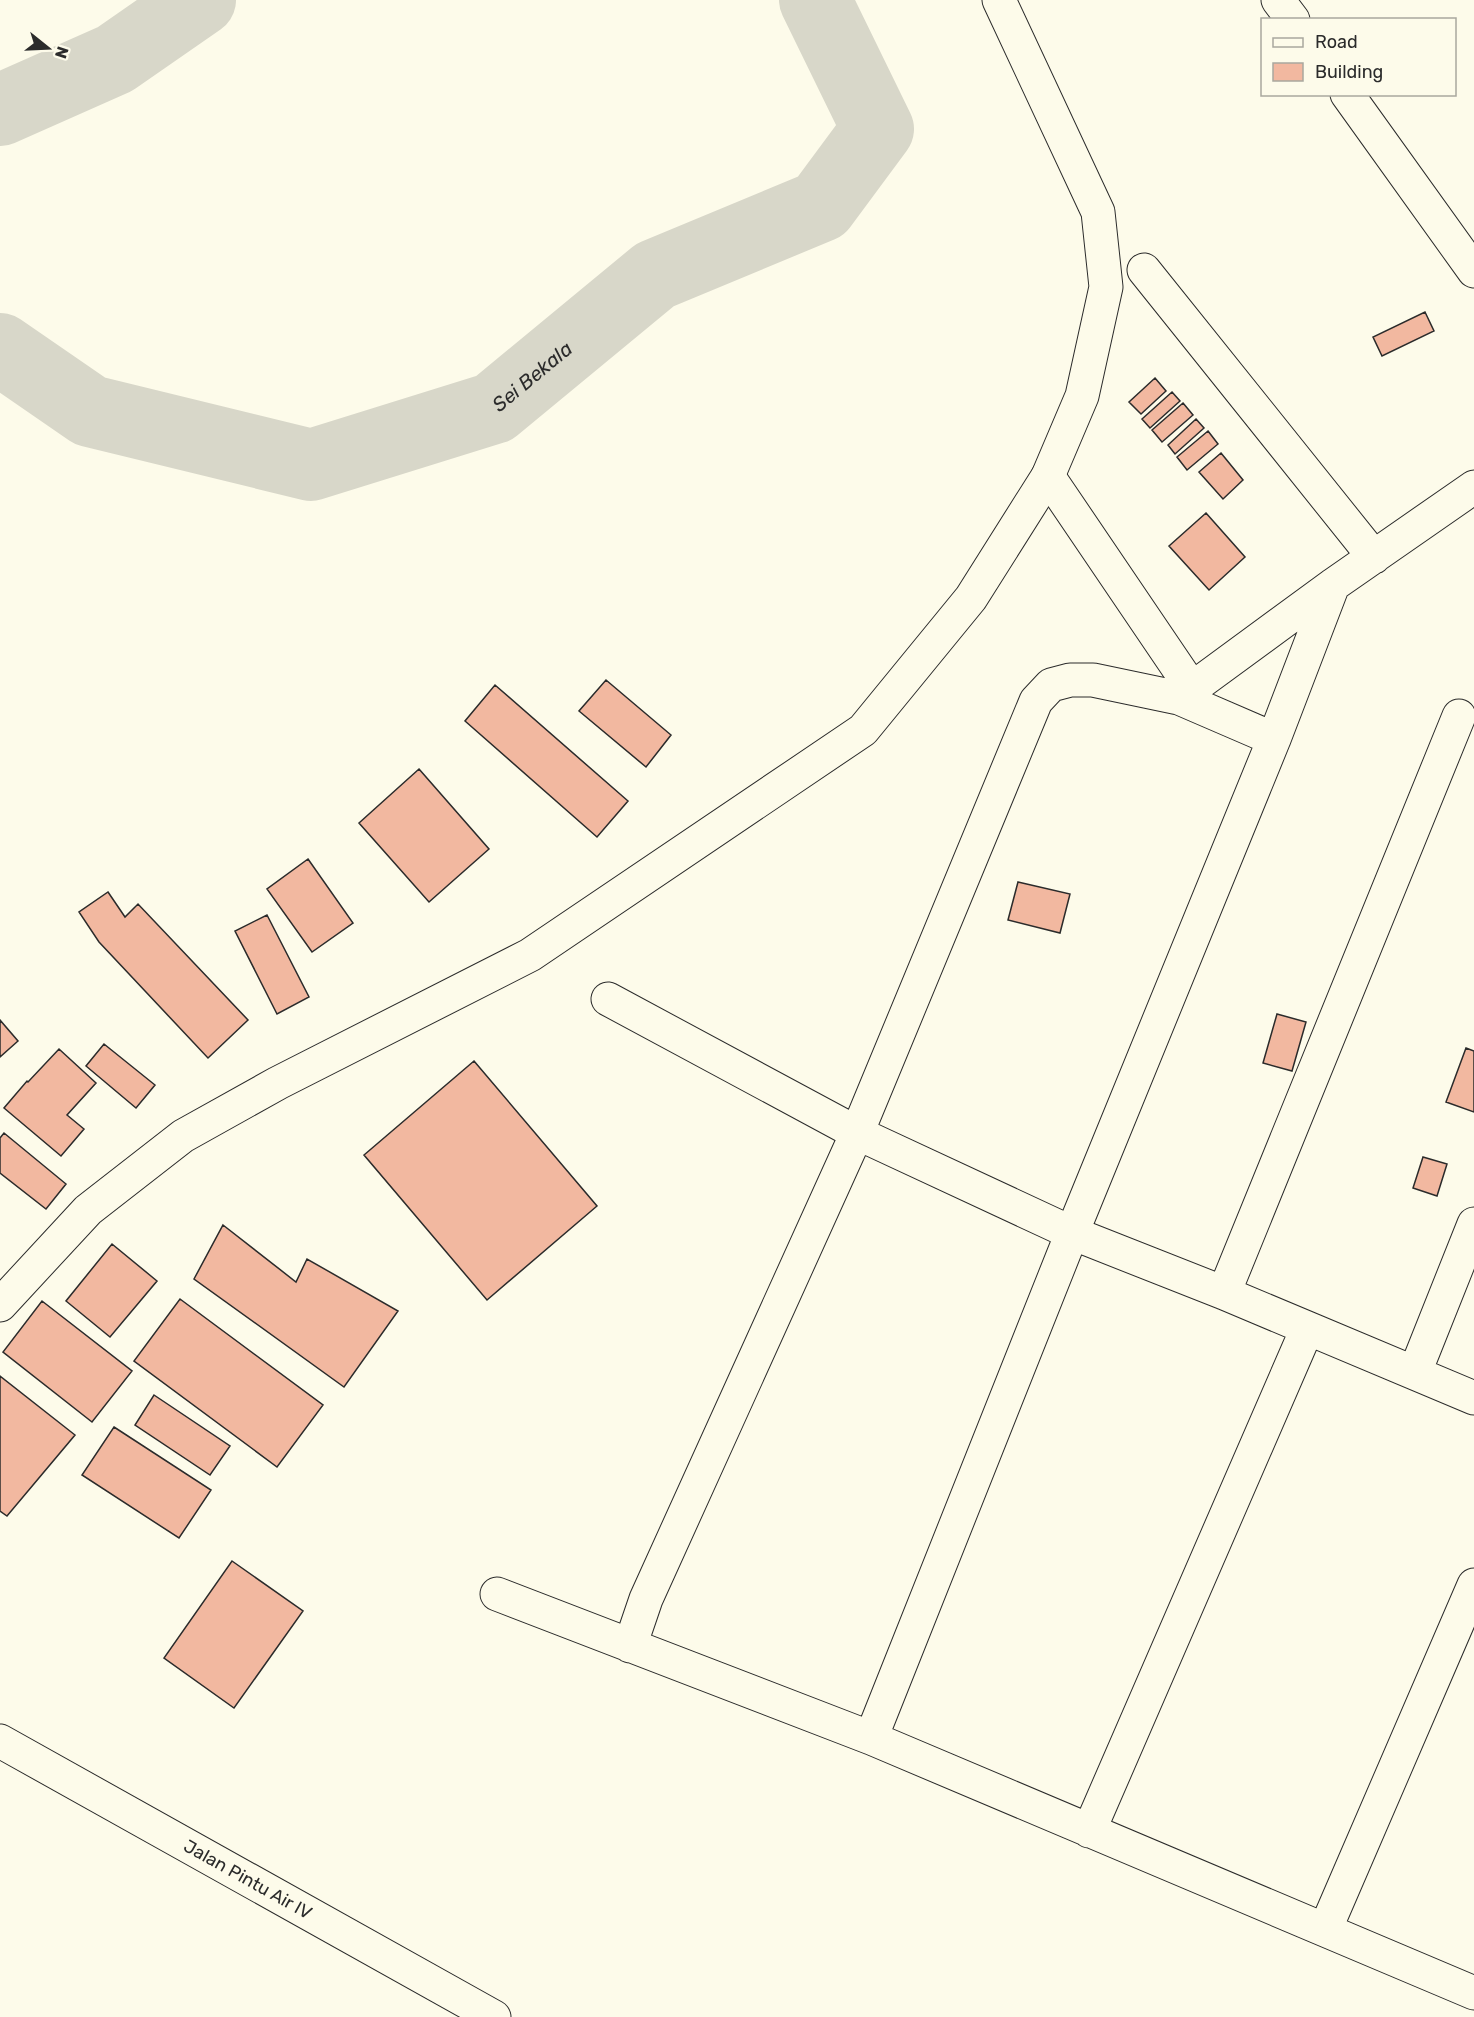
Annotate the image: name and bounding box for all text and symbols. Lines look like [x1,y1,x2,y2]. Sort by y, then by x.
north arrow [18,18,78,78]
legend [1261,18,1456,96]
text: Road [1315,31,1358,53]
text: N [51,44,73,61]
text: Building [1315,61,1383,83]
water label: Sei Bekala [487,336,577,417]
street label: Jalan Pintu Air IV [180,1835,316,1924]

